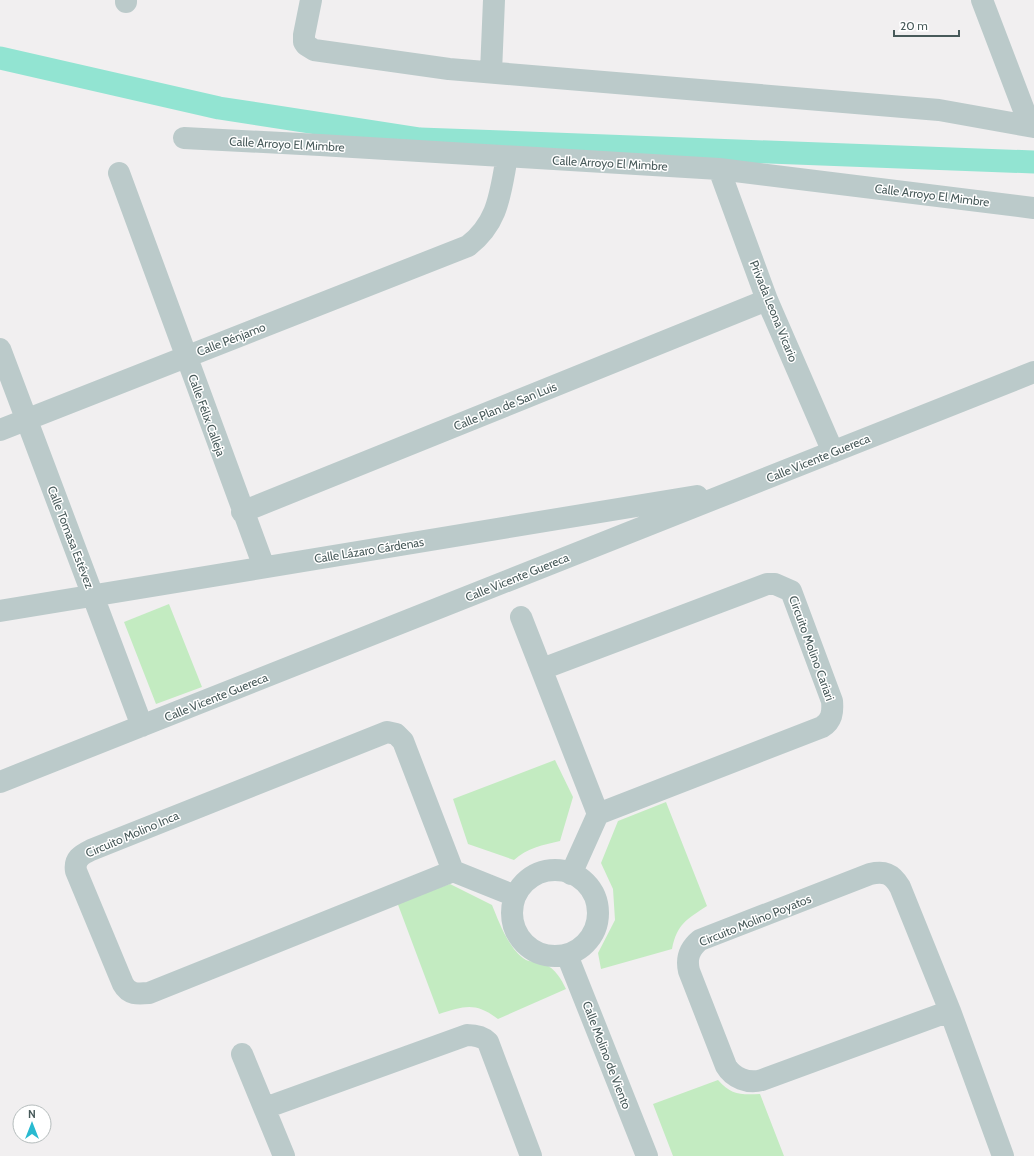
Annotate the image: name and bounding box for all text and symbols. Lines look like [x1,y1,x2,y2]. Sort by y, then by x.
scale bar [894,12,959,38]
text: 20 m [900,18,928,33]
street label: Calle Arroyo El Mimbre [229,133,345,155]
street label: Calle Arroyo El Mimbre [552,152,668,174]
street label: Calle Arroyo El Mimbre [874,181,990,209]
street label: Privada Leona Vicario [747,258,801,364]
street label: Calle Pénjamo [194,319,268,359]
street label: Calle Félix Calleja [185,372,229,458]
street label: Calle Plan de San Luis [451,378,559,434]
street label: Calle Vicente Guereca [764,430,872,486]
street label: Calle Tomasa Estévez [45,484,98,591]
street label: Calle Lázaro Cárdenas [313,534,425,566]
street label: Calle Vicente Guereca [463,549,571,605]
street label: Circuito Molino Cariari [786,593,838,703]
street label: Calle Vicente Guereca [162,669,270,725]
street label: Circuito Molino Inca [83,807,181,860]
street label: Circuito Molino Poyatos [697,891,813,949]
street label: Calle Molino de Viento [579,999,635,1111]
north arrow [12,1104,52,1144]
text: N [28,1107,36,1121]

